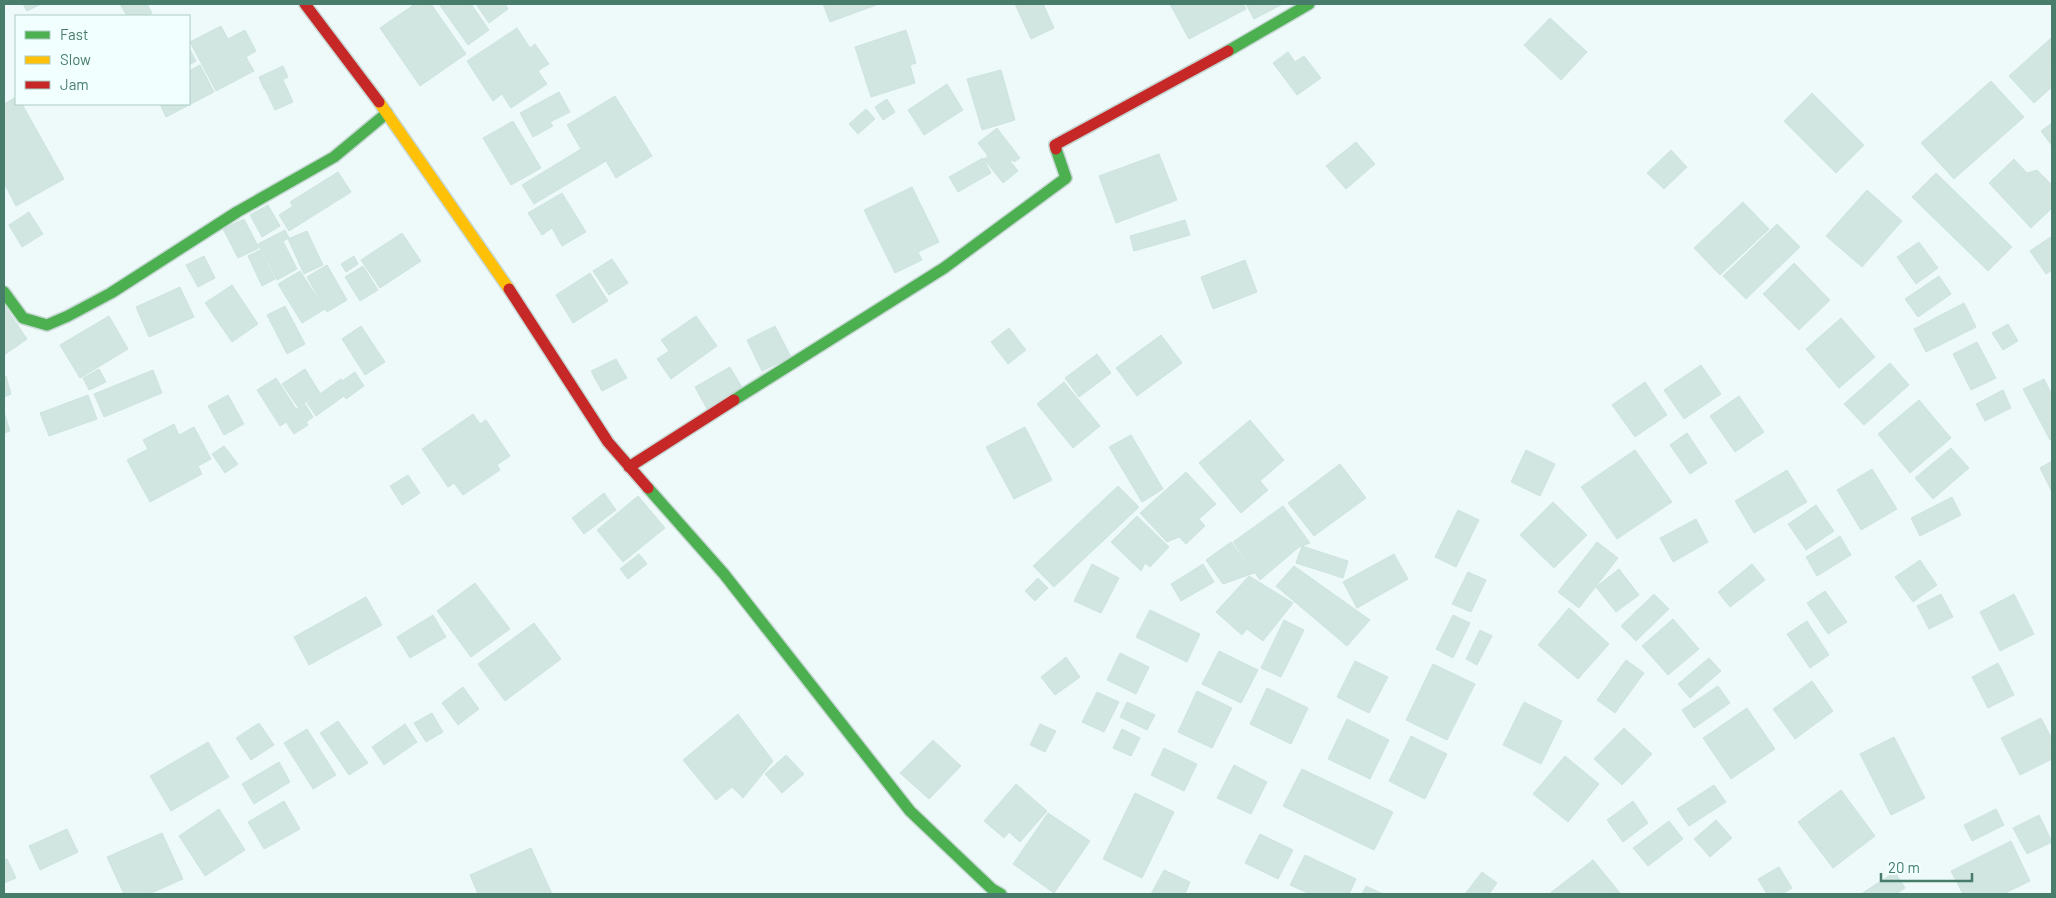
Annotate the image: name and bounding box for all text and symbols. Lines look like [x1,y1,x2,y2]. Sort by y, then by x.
legend [15,15,190,105]
text: Fast [60,25,88,43]
text: Slow [60,50,91,68]
text: Jam [60,75,89,93]
scale bar [1881,850,1972,882]
text: 20 m [1888,858,1920,876]

